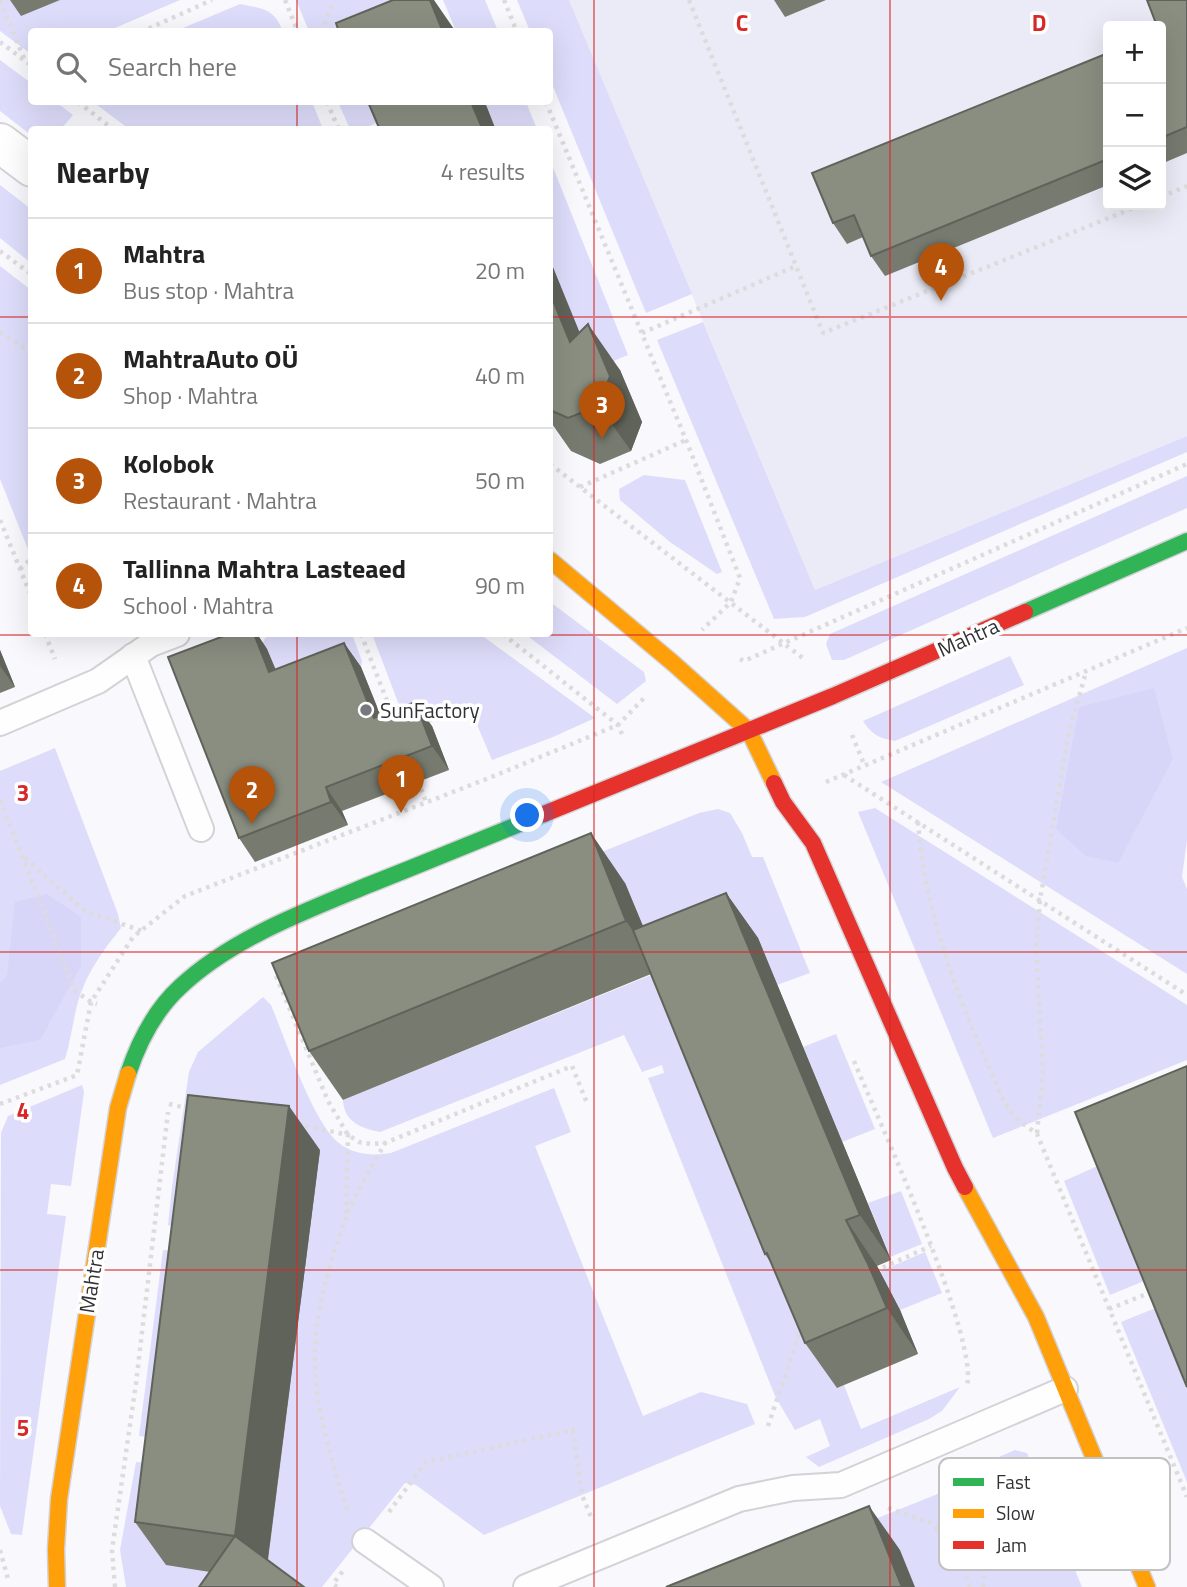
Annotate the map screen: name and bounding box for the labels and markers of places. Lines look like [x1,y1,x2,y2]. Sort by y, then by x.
pin: 4 [918,243,964,301]
pin: 3 [579,381,625,439]
place label: SunFactory [380,694,480,726]
marker: SunFactory [358,702,374,718]
pin: 1 [378,755,424,813]
pin: 2 [229,766,275,824]

